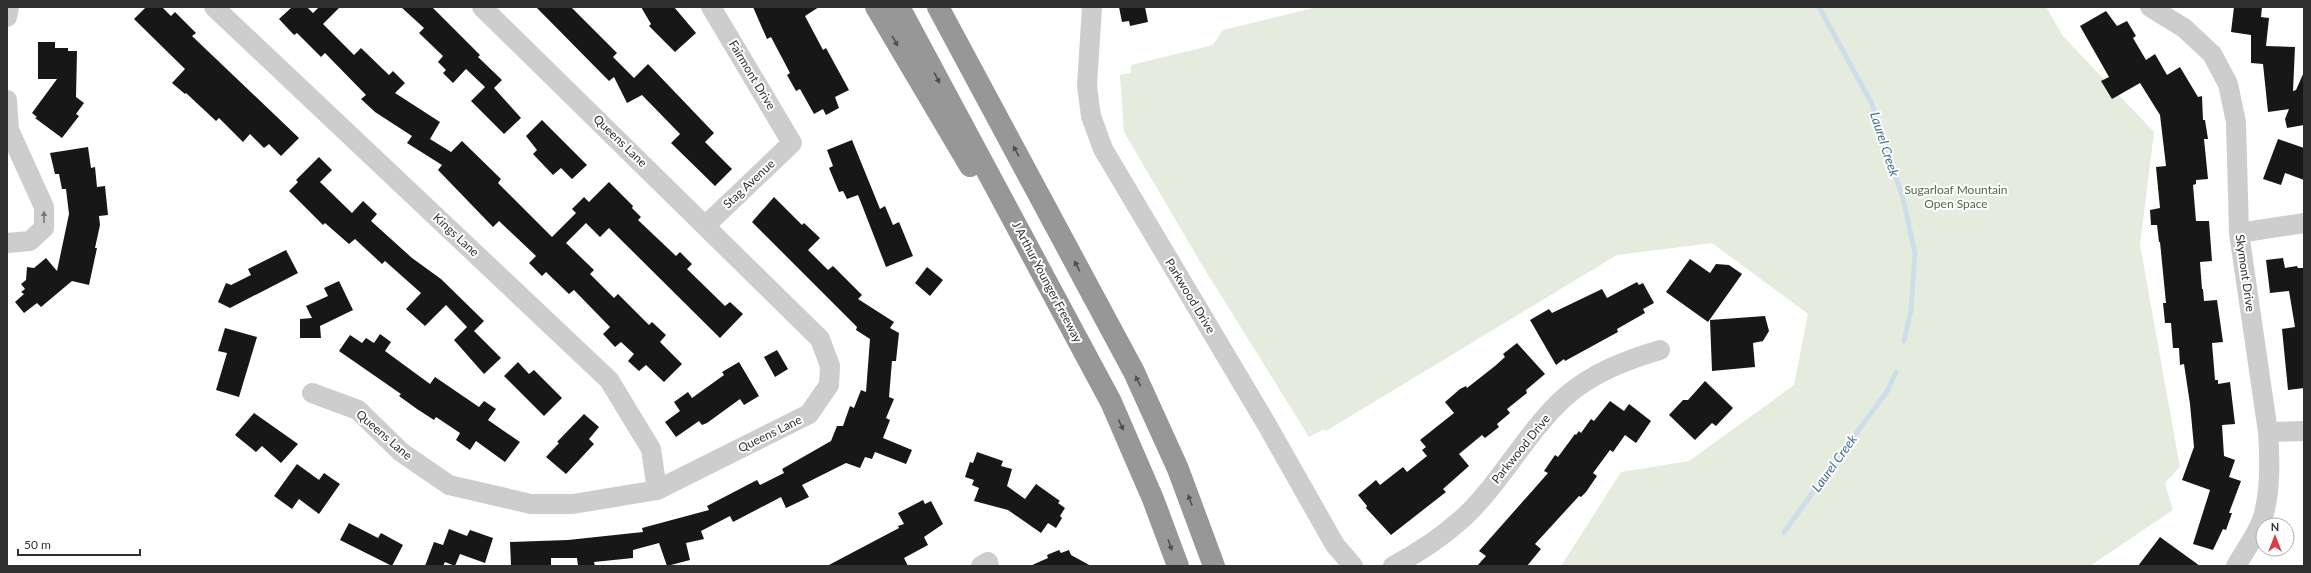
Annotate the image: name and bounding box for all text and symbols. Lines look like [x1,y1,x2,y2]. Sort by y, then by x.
one-way arrow [892,35,899,47]
street label: Fairmont Drive [726,37,779,112]
one-way arrow [934,72,941,84]
water label: Laurel Creek [1867,110,1903,179]
street label: Queens Lane [590,111,650,170]
one-way arrow [1012,145,1019,157]
street label: Stag Avenue [720,156,778,211]
park label: Sugarloaf Mountain Open Space [1904,182,2008,211]
one-way arrow [41,210,47,223]
street label: Kings Lane [430,210,482,260]
street label: J Arthur Younger Freeway [1009,219,1086,346]
street label: Skymont Drive [2233,233,2258,313]
street label: Parkwood Drive [1162,256,1219,336]
one-way arrow [1074,260,1081,271]
one-way arrow [1135,375,1141,386]
street label: Queens Lane [353,406,415,463]
street label: Parkwood Drive [1488,411,1553,486]
street label: Queens Lane [735,412,804,455]
one-way arrow [1118,419,1124,430]
water label: Laurel Creek [1808,431,1861,495]
one-way arrow [1187,493,1193,505]
north arrow [2255,517,2295,557]
text: N [2271,520,2279,533]
scale bar [18,531,140,557]
text: 50 m [24,537,51,552]
one-way arrow [1168,539,1174,551]

